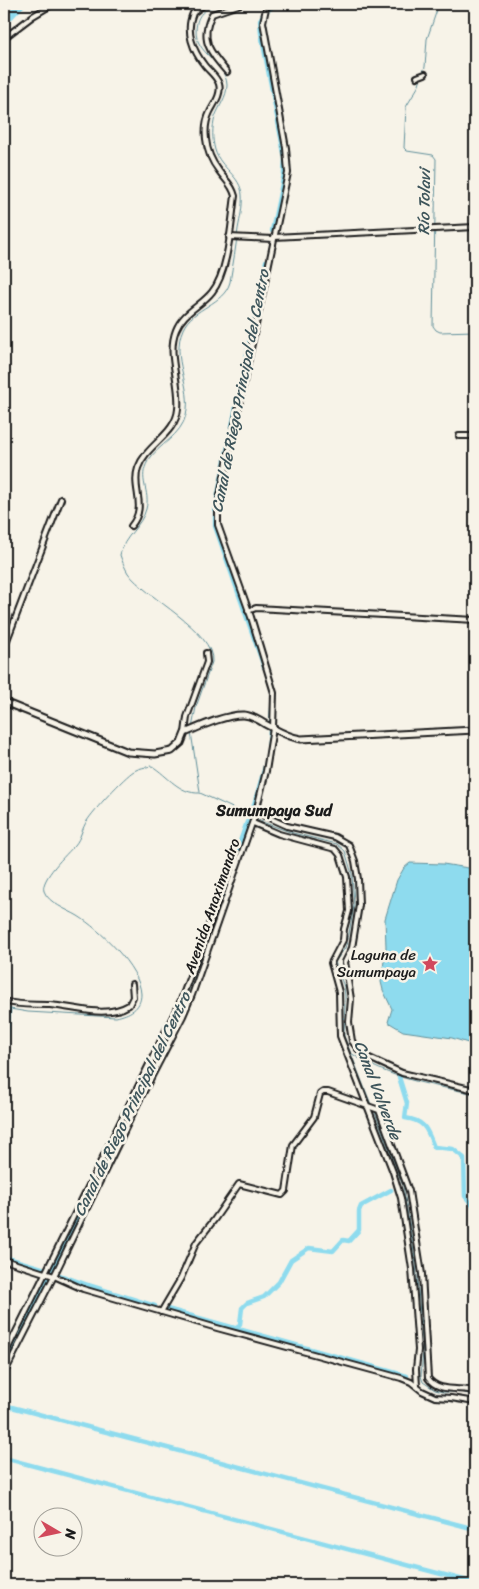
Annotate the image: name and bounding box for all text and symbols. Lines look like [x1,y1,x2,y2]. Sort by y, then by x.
water label: Río Tolavi [409,165,439,235]
water label: Canal de Riego Principal del Centro [202,266,278,515]
district label: Sumumpaya Sud [215,796,333,825]
street label: Avenida Anaximandro [176,834,248,978]
place label: Laguna de Sumumpaya [337,942,416,985]
place icon: Laguna de Sumumpaya [420,954,440,974]
water label: Canal de Riego Principal del Centro [65,986,200,1221]
water label: Canal Valverde [346,1036,411,1146]
north arrow [32,1506,82,1556]
text: N [57,1526,84,1541]

